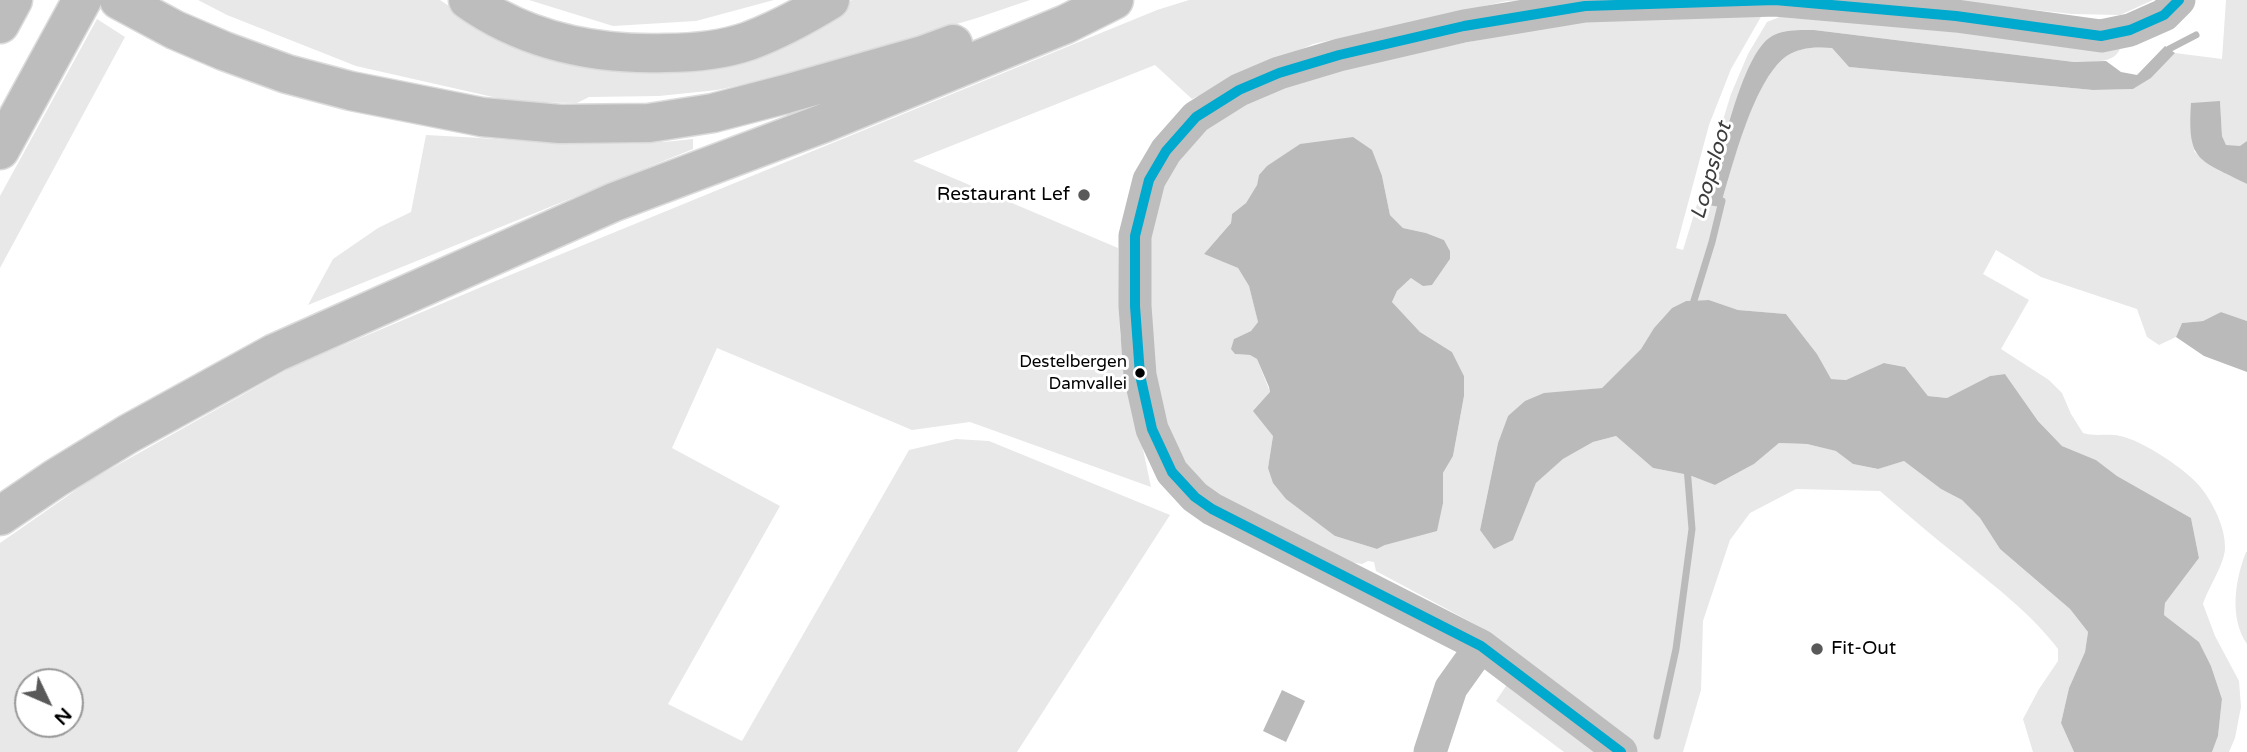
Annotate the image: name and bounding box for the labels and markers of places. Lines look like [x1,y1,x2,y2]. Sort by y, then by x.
place label: Restaurant Lef [937,184,1070,206]
marker: Restaurant Lef [1076,187,1092,203]
place label: Destelbergen Damvallei [1019,353,1127,393]
marker: Destelbergen Damvallei [1133,366,1147,380]
place label: Fit-Out [1831,638,1896,660]
marker: Fit-Out [1809,641,1825,657]

